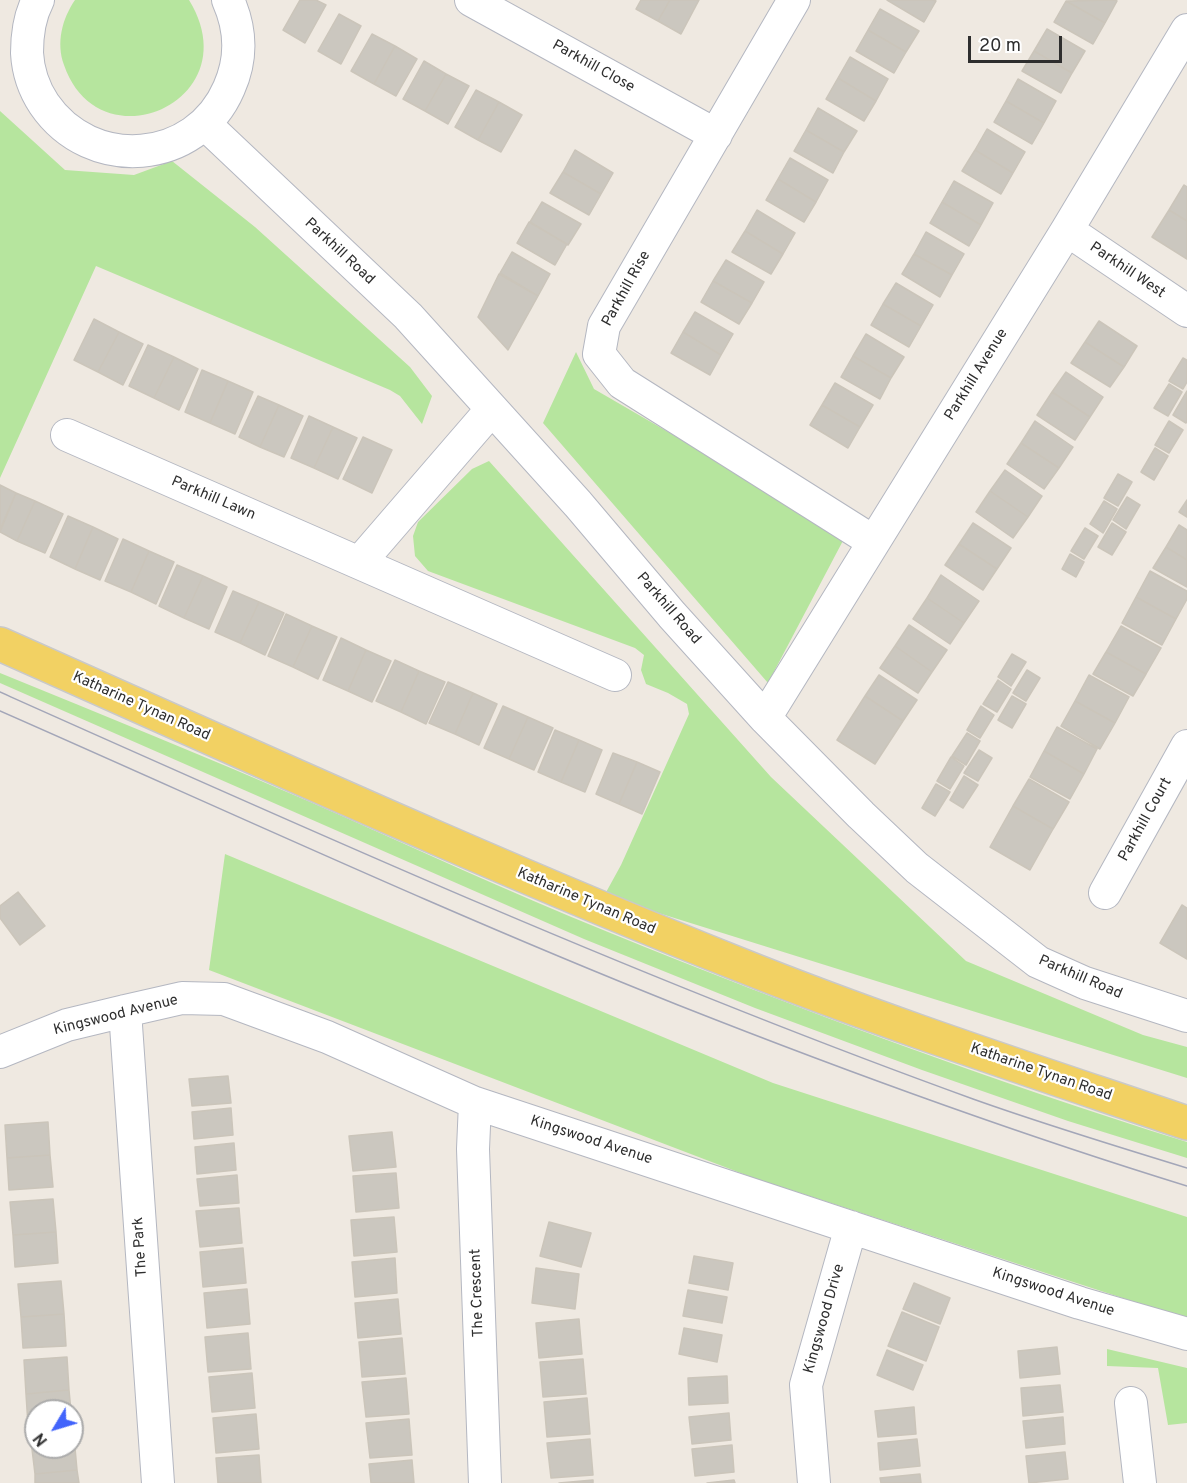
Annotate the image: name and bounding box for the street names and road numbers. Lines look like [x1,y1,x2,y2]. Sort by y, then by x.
street label: Parkhill Close [549,37,637,97]
street label: Parkhill Road [300,215,378,289]
street label: Parkhill West [1086,239,1168,303]
street label: Parkhill Rise [599,248,655,330]
street label: Parkhill Avenue [942,326,1012,424]
street label: Parkhill Lawn [168,473,258,525]
street label: Parkhill Road [632,569,704,649]
street label: Katharine Tynan Road [69,669,213,745]
street label: Parkhill Court [1116,775,1176,865]
street label: Katharine Tynan Road [514,865,658,939]
street label: Parkhill Road [1035,952,1125,1004]
street label: Kingswood Avenue [52,992,180,1040]
street label: Katharine Tynan Road [968,1040,1114,1106]
street label: Kingswood Avenue [528,1113,654,1169]
street label: The Park [130,1216,152,1278]
street label: The Crescent [467,1248,489,1338]
street label: Kingswood Drive [801,1262,849,1376]
street label: Kingswood Avenue [990,1265,1116,1321]

